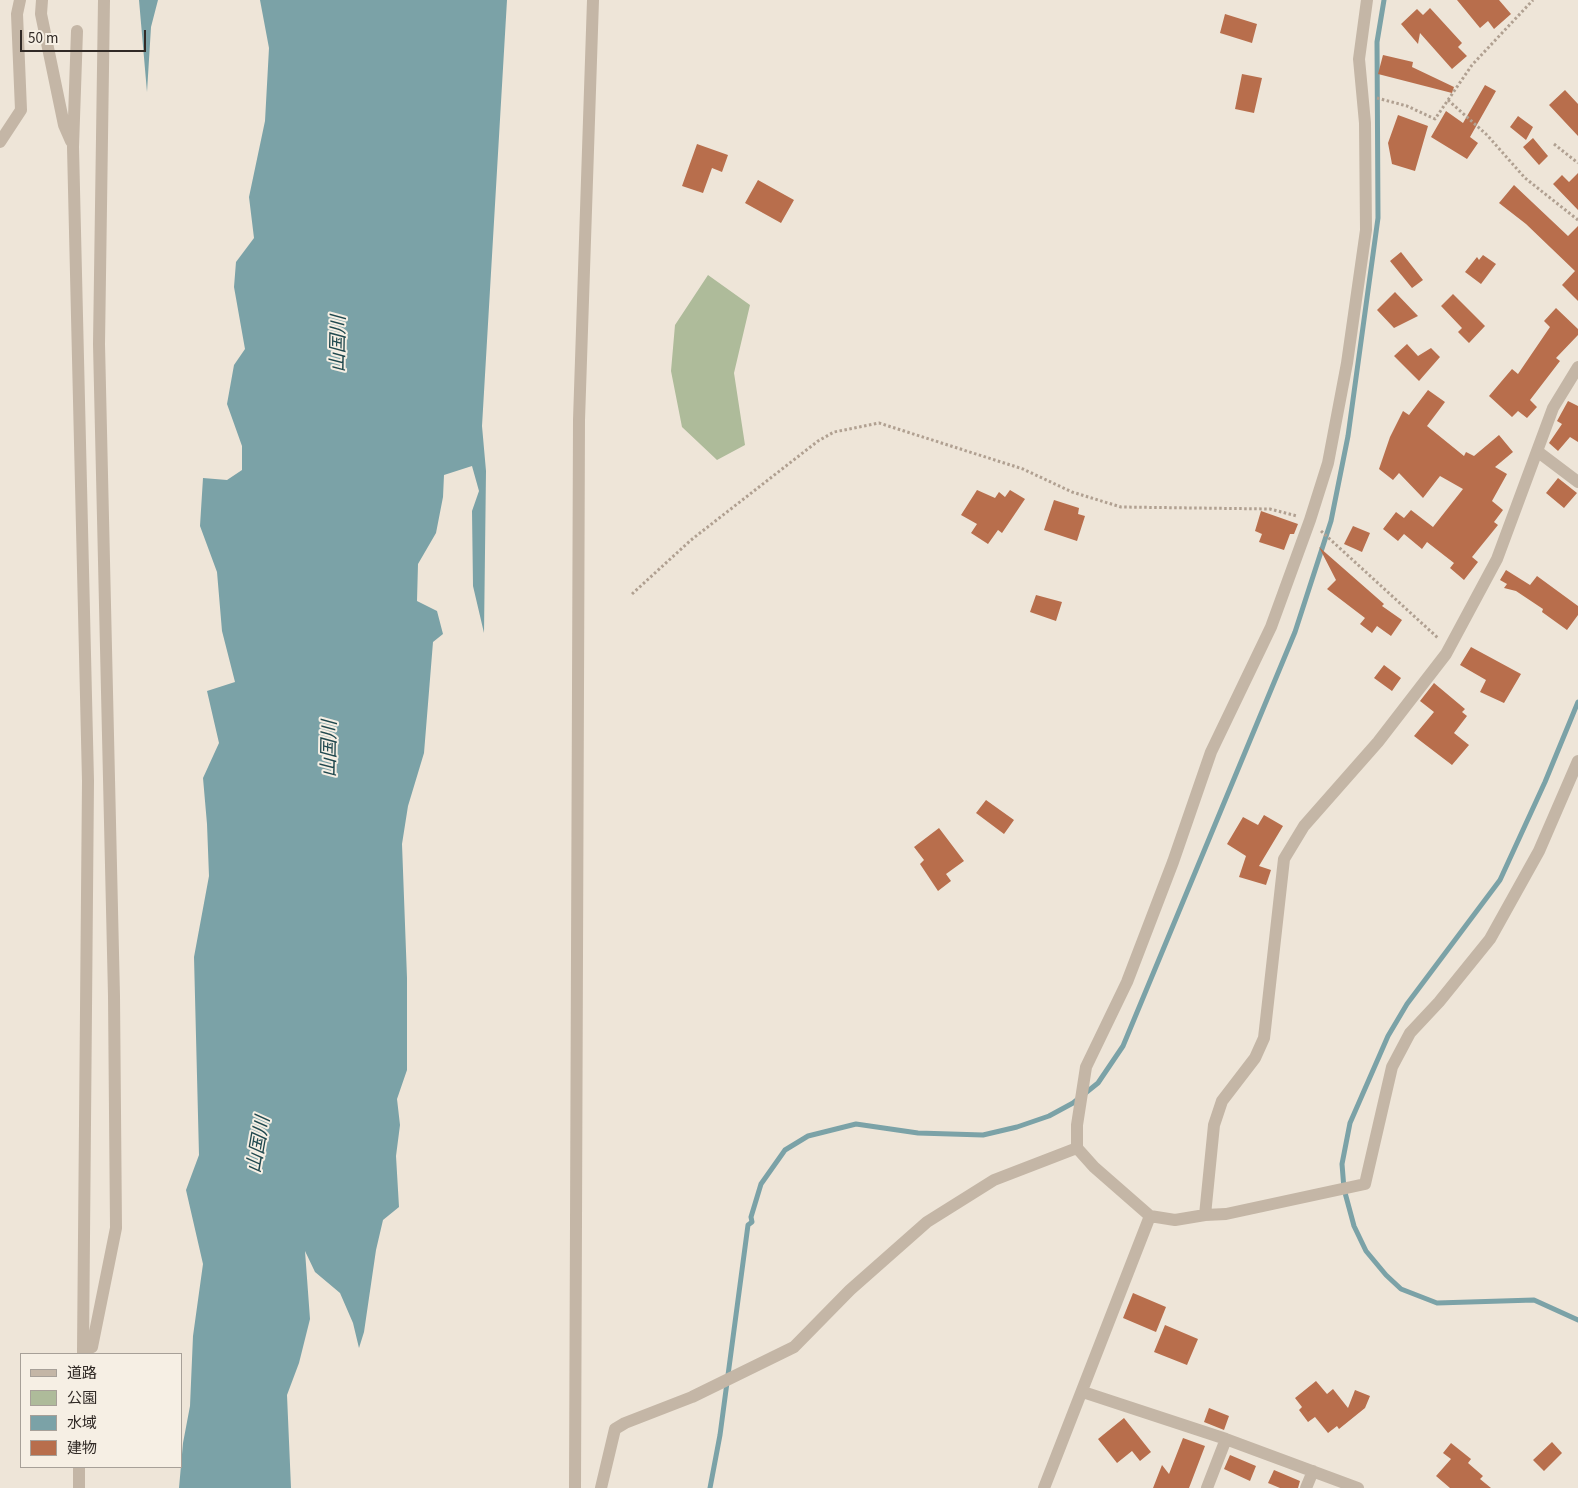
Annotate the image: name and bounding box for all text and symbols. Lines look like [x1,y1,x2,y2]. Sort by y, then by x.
scale bar [22,20,149,52]
text: 50 m [28,28,58,49]
water label: 山国川 [328,315,352,373]
water label: 山国川 [319,720,343,778]
water label: 山国川 [244,1115,276,1175]
legend [20,1353,182,1468]
text: 道路 [67,1363,97,1384]
text: 公園 [67,1388,97,1409]
text: 水域 [67,1413,97,1434]
text: 建物 [67,1438,97,1459]

